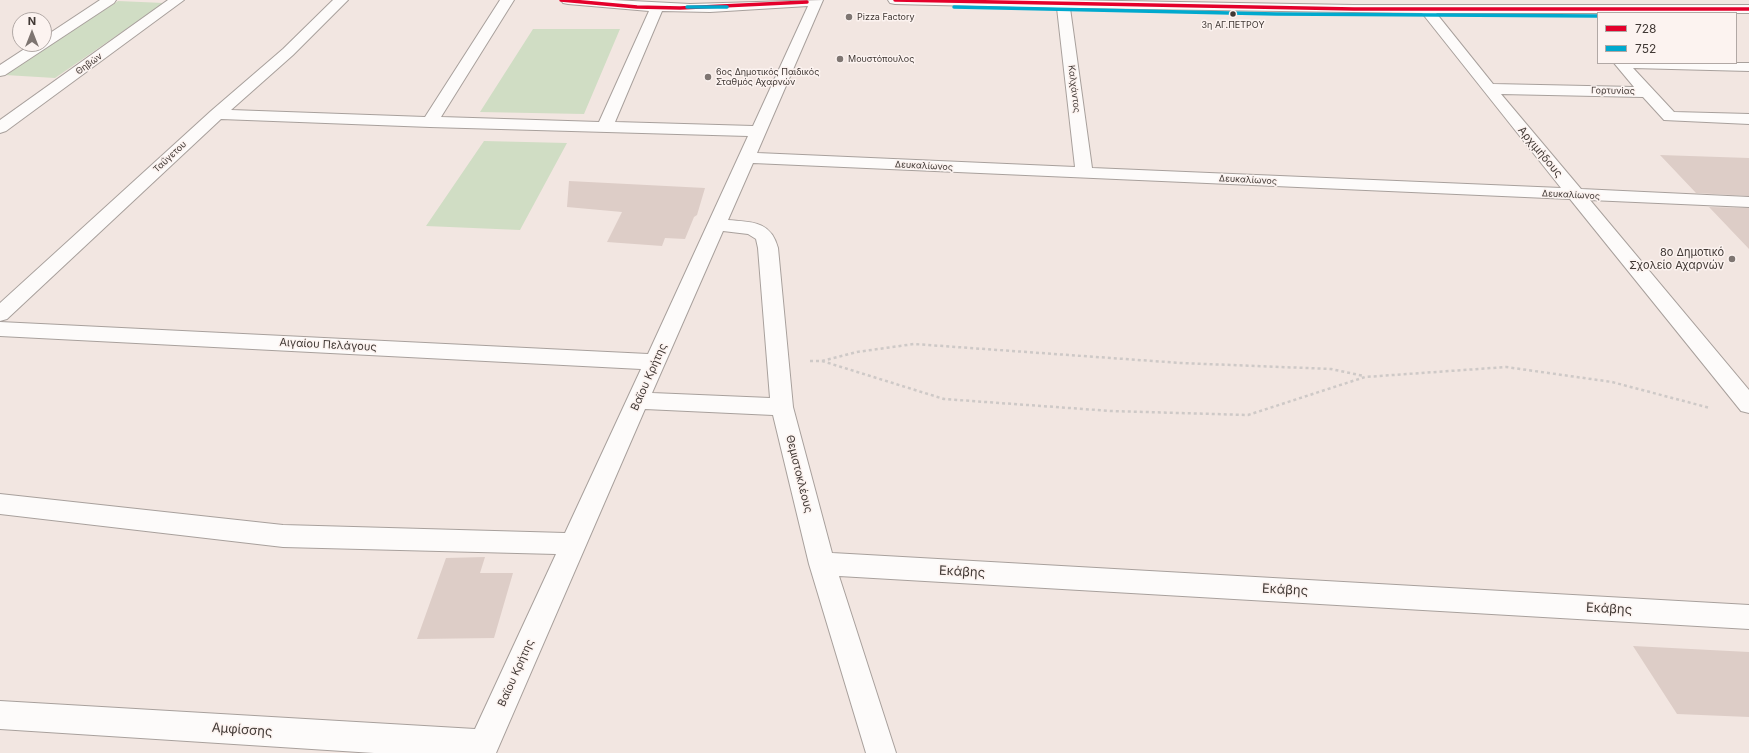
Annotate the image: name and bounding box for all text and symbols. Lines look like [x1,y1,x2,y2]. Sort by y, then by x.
marker: 3η ΑΓ.ΠΕΤΡΟΥ [1228,9,1238,19]
north arrow [12,12,52,52]
marker: Pizza Factory [844,12,854,22]
place label: Pizza Factory [857,12,915,22]
legend [1597,12,1737,64]
text: N [28,14,36,28]
place label: 3η ΑΓ.ΠΕΤΡΟΥ [1202,20,1264,30]
text: 728 [1635,21,1657,36]
text: 752 [1635,41,1656,56]
street label: Θηβών [74,51,104,77]
marker: Μουστόπουλος [835,54,845,64]
place label: Μουστόπουλος [848,54,914,64]
street label: Καλχάντος [1066,65,1082,113]
place label: 6ος Δημοτικός Παιδικός Σταθμός Αχαρνών [716,67,819,88]
marker: 6ος Δημοτικός Παιδικός Σταθμός Αχαρνών [703,72,713,82]
street label: Γορτυνίας [1591,85,1635,97]
street label: Αρχιμήδους [1515,124,1565,180]
street label: Ταΰγετου [151,139,189,175]
street label: Δευκαλίωνος [895,159,953,173]
street label: Δευκαλίωνος [1219,173,1277,187]
street label: Δευκαλίωνος [1542,188,1600,202]
place label: 8ο Δημοτικό Σχολείο Αχαρνών [1629,246,1724,272]
marker: 8ο Δημοτικό Σχολείο Αχαρνών [1727,254,1737,264]
street label: Αιγαίου Πελάγους [279,336,377,354]
street label: Βαϊου Κρήτης [628,341,670,413]
street label: Θεμιστοκλέους [783,434,815,514]
street label: Εκάβης [939,563,985,581]
street label: Εκάβης [1262,581,1308,599]
street label: Εκάβης [1586,600,1632,618]
street label: Βαϊου Κρήτης [495,637,537,709]
street label: Αμφίσσης [211,720,273,740]

